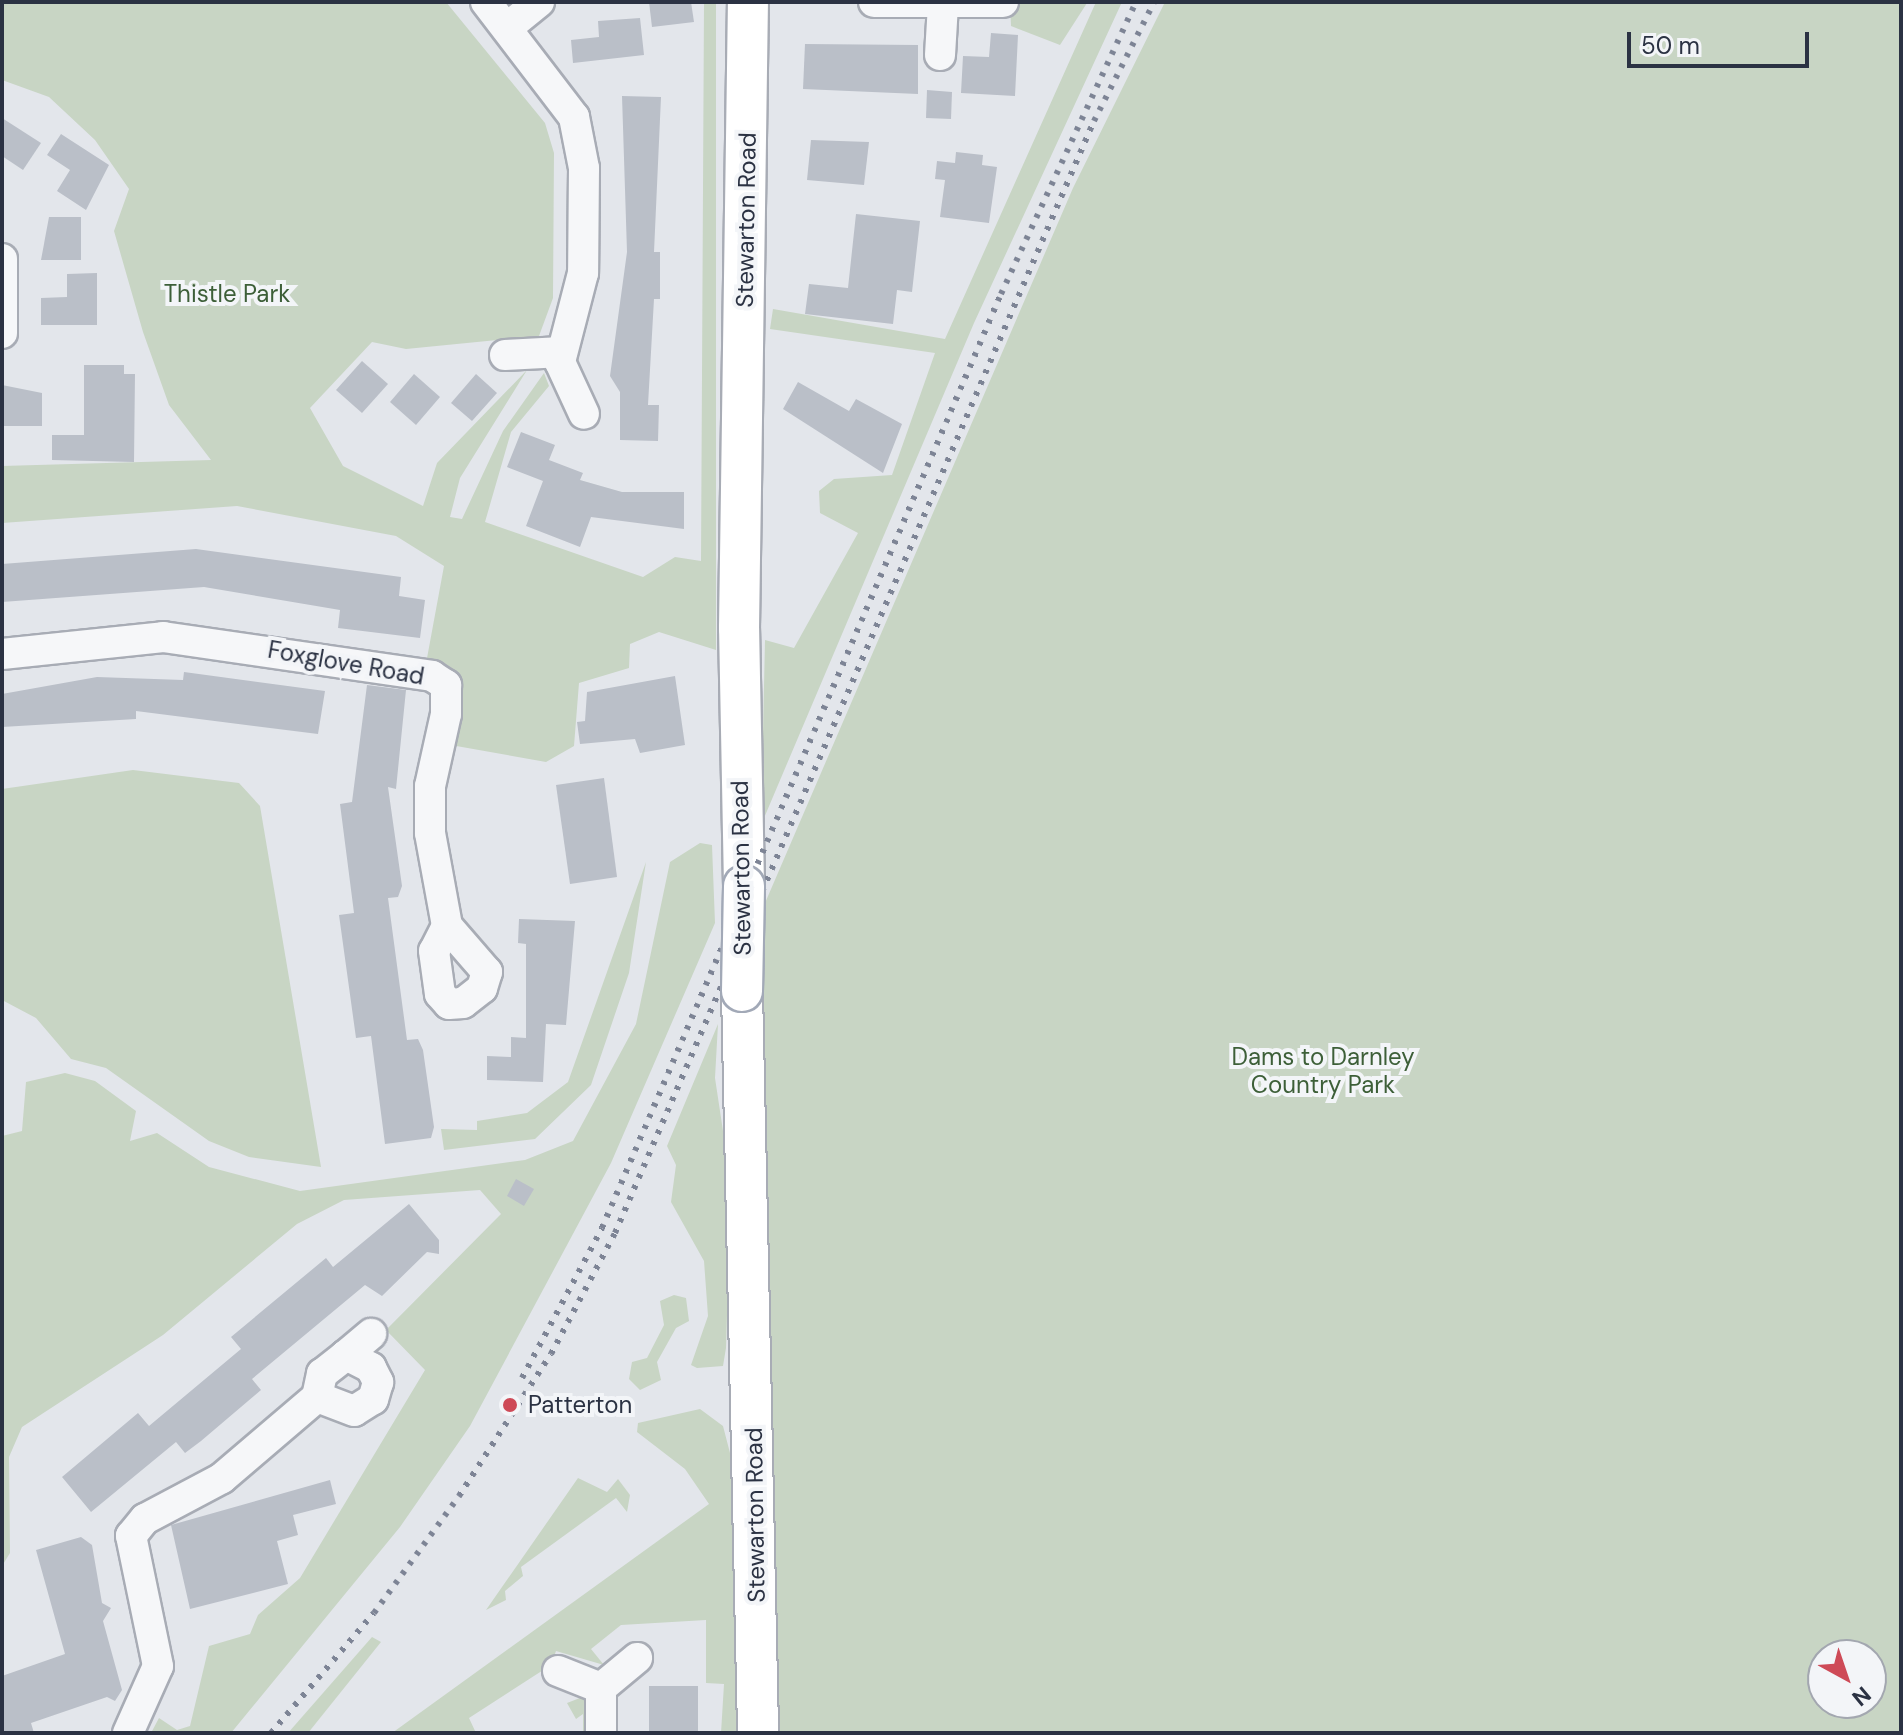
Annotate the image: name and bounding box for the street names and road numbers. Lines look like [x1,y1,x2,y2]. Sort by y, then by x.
street label: Stewarton Road [730,132,762,308]
street label: Foxglove Road [266,635,426,691]
street label: Stewarton Road [725,780,757,956]
street label: Stewarton Road [739,1427,771,1603]

